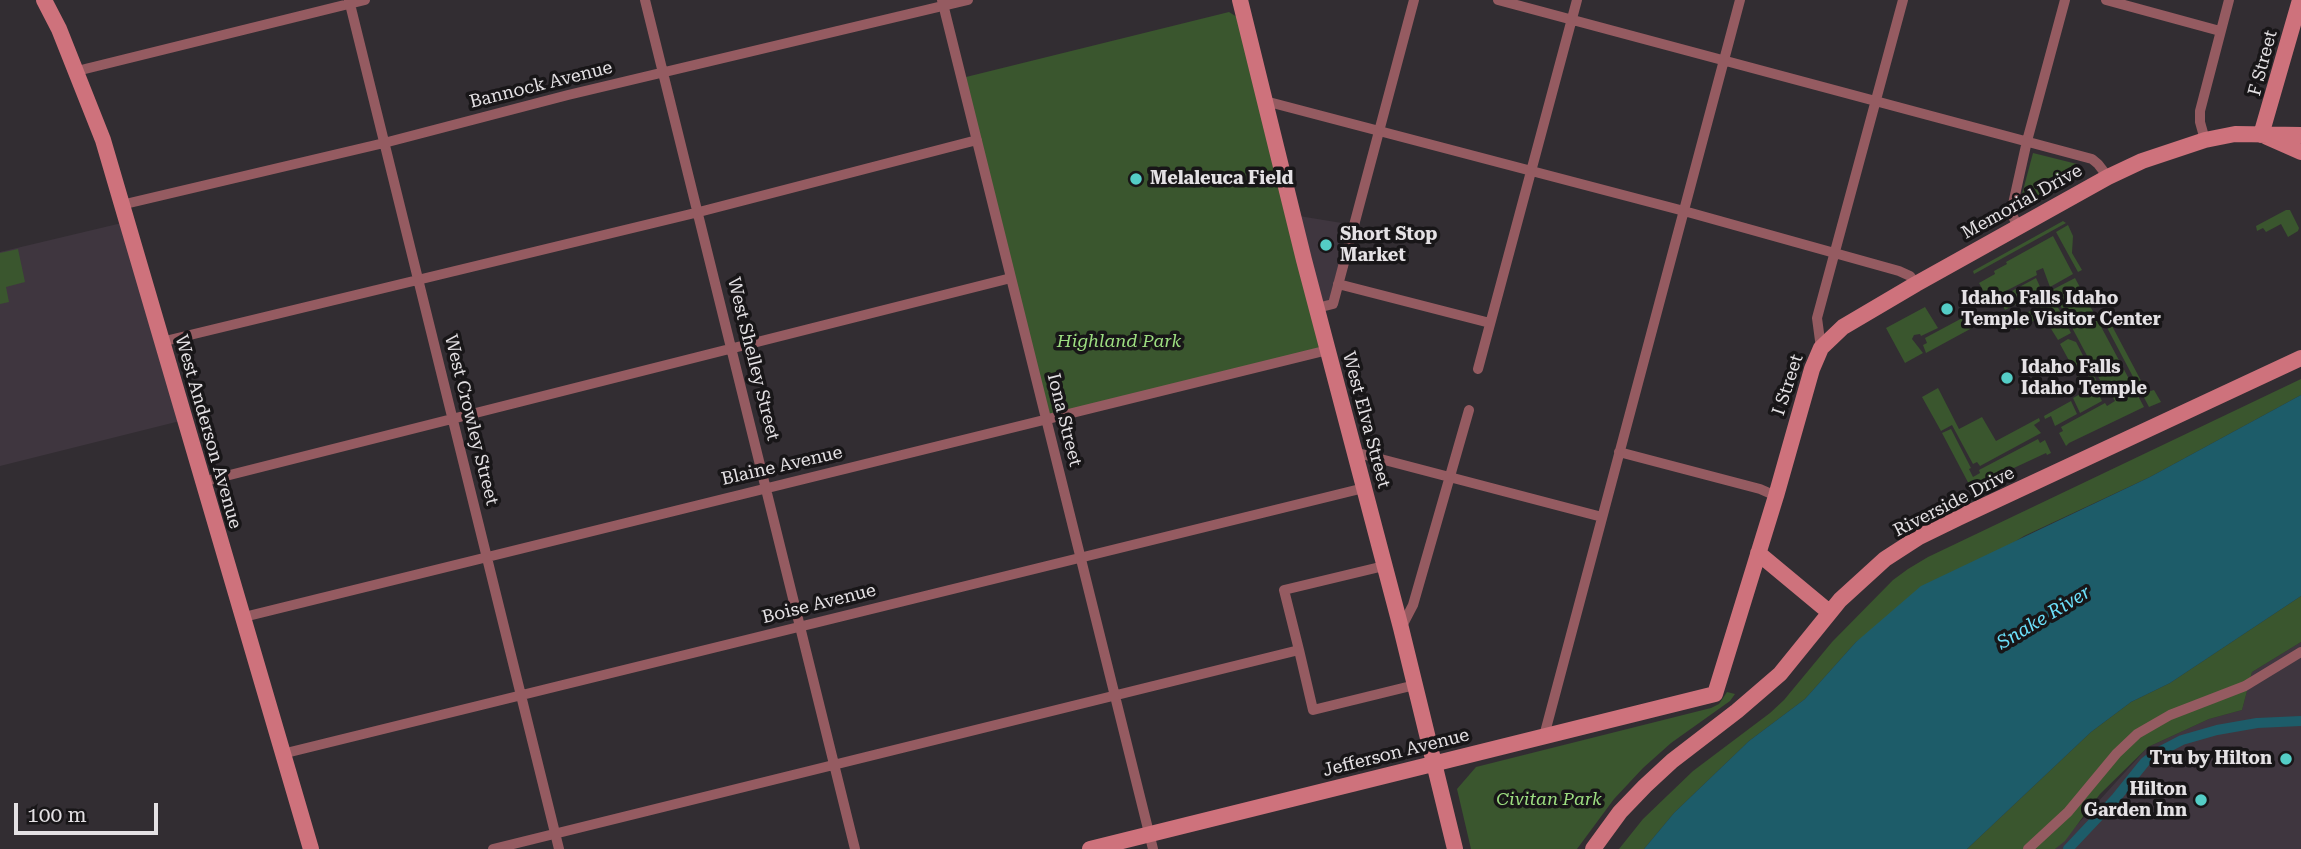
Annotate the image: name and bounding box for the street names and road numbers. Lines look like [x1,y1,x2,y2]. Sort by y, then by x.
street label: F Street [2244,28,2282,98]
street label: Bannock Avenue [467,57,615,113]
street label: Memorial Drive [1958,160,2086,244]
street label: West Shelley Street [722,275,784,443]
street label: West Crowley Street [439,332,503,508]
street label: West Anderson Avenue [170,333,246,531]
street label: West Elva Street [1337,349,1395,491]
street label: I Street [1768,352,1808,418]
street label: Iona Street [1042,371,1086,469]
street label: Blaine Avenue [719,442,845,490]
street label: Riverside Drive [1890,462,2018,542]
street label: Boise Avenue [760,579,878,629]
street label: Jefferson Avenue [1321,724,1471,782]

